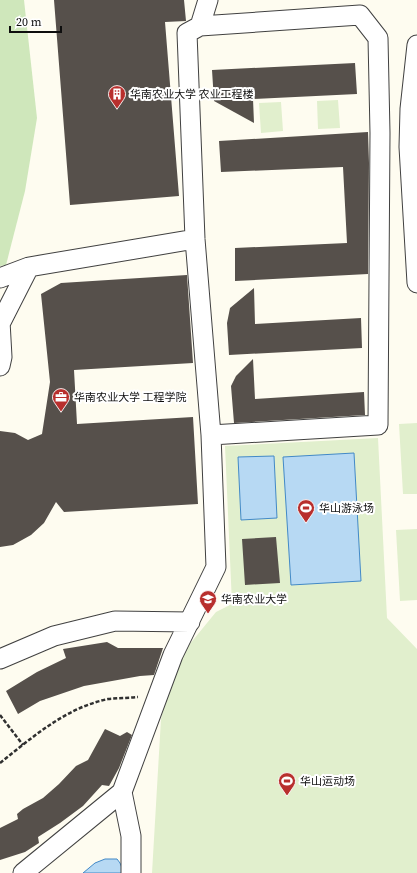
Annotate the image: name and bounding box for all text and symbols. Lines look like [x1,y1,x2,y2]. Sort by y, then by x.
scale bar [10,8,61,34]
text: 20 m [16,14,42,30]
building icon: 华南农业大学 农业工程楼 [107,84,127,109]
place label: 华南农业大学 农业工程楼 [130,87,254,102]
office icon: 华南农业大学 工程学院 [51,387,71,412]
place label: 华南农业大学 工程学院 [74,390,187,405]
sports icon: 华山游泳场 [296,498,316,523]
place label: 华山游泳场 [319,501,374,516]
school or university icon: 华南农业大学 [198,589,218,614]
place label: 华南农业大学 [221,592,287,607]
sports icon: 华山运动场 [277,771,297,796]
place label: 华山运动场 [300,774,355,789]

